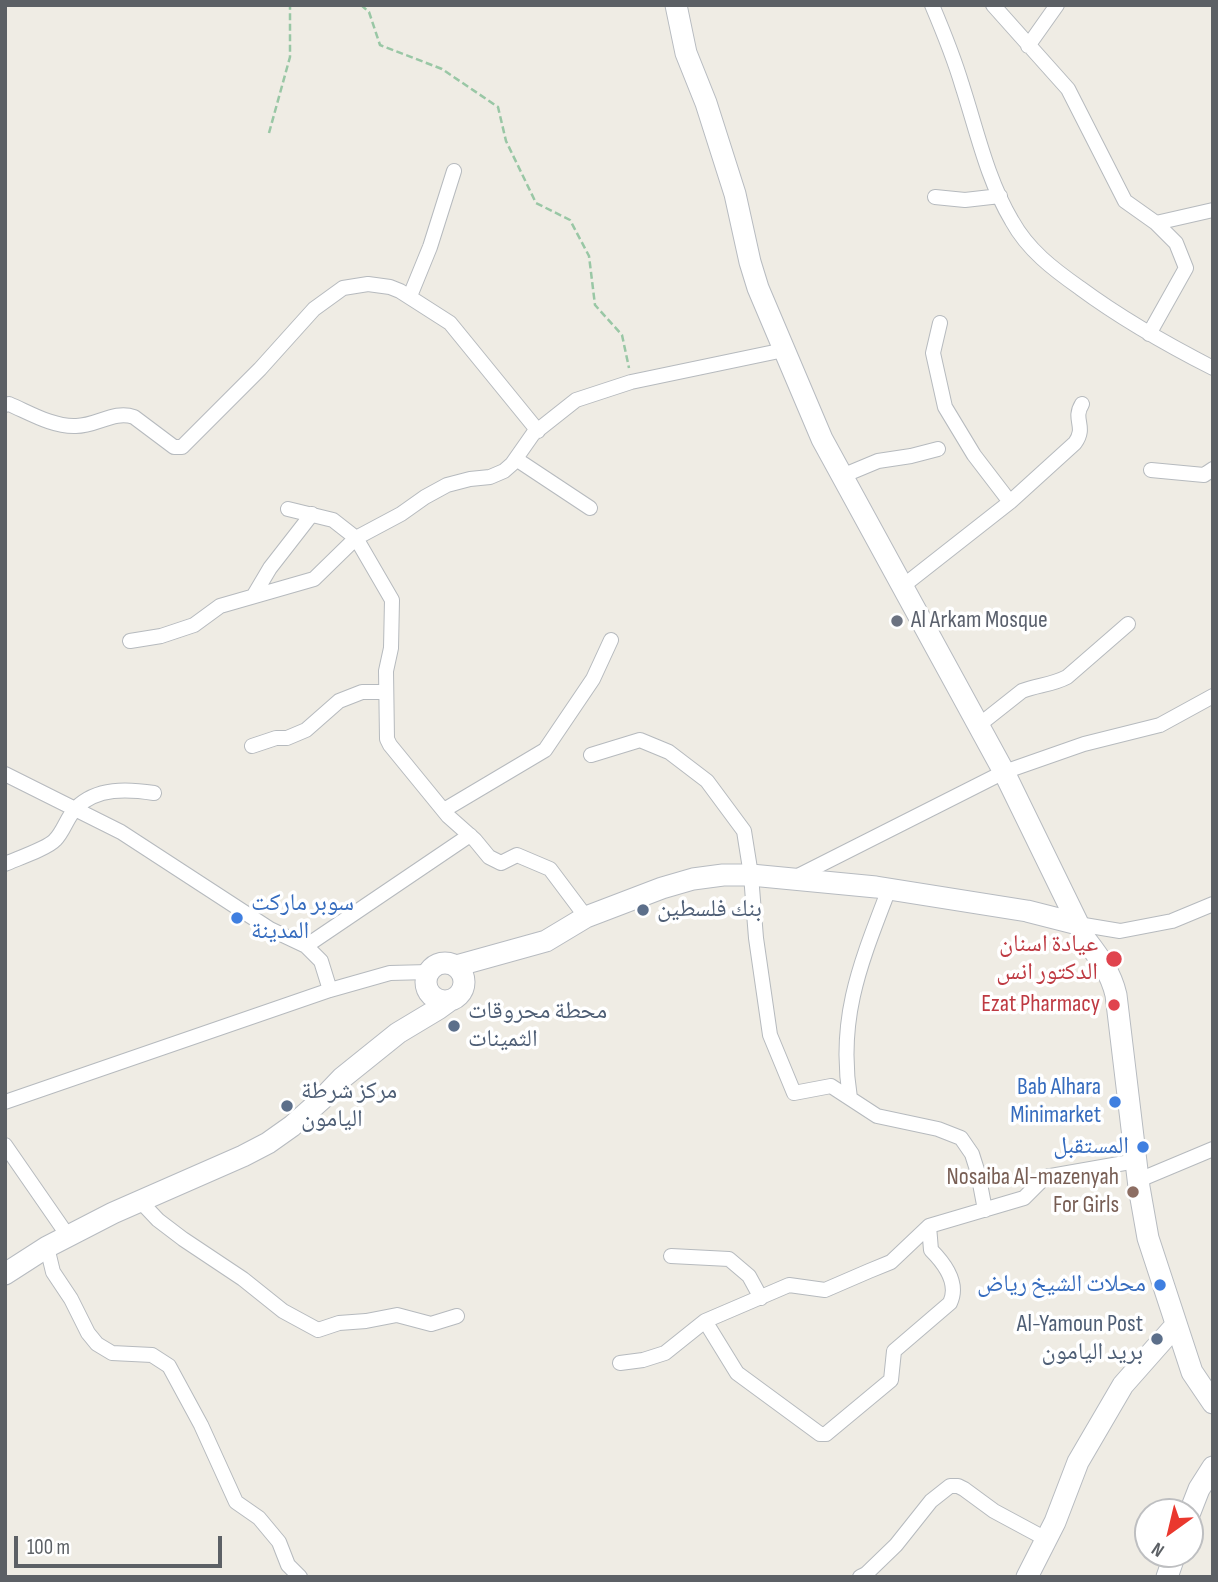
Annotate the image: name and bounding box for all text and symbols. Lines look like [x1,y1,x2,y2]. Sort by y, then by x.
place label: Al Arkam Mosque [911,607,1048,635]
marker: Al Arkam Mosque [889,613,905,629]
place label: سوبر ماركت المدينة [251,890,354,946]
place label: بنك فلسطين [657,896,762,924]
marker: بنك فلسطين [635,902,651,918]
marker: سوبر ماركت المدينة [229,910,245,926]
place label: عيادة اسنان الدكتور انس [996,931,1098,987]
marker: عيادة اسنان الدكتور انس [1104,949,1124,969]
place label: Ezat Pharmacy [981,991,1100,1019]
marker: Ezat Pharmacy [1106,997,1122,1013]
place label: محطة محروقات الثمينات [468,998,607,1054]
marker: محطة محروقات الثمينات [446,1018,462,1034]
place label: Bab Alhara Minimarket [1010,1074,1101,1130]
place label: مركز شرطة اليامون [301,1078,397,1134]
marker: Bab Alhara Minimarket [1107,1094,1123,1110]
marker: مركز شرطة اليامون [279,1098,295,1114]
place label: المستقبل [1053,1133,1129,1161]
marker: المستقبل [1135,1139,1151,1155]
place label: Nosaiba Al-mazenyah For Girls [947,1164,1119,1220]
marker: Nosaiba Al-mazenyah For Girls [1125,1184,1141,1200]
place label: محلات الشيخ رياض [977,1271,1146,1299]
marker: محلات الشيخ رياض [1152,1277,1168,1293]
place label: Al-Yamoun Post بريد اليامون [1017,1311,1143,1367]
marker: Al-Yamoun Post بريد اليامون [1149,1331,1165,1347]
north arrow [1134,1498,1204,1568]
scale bar [18,1522,226,1566]
text: 100 m [27,1535,70,1560]
text: N [1147,1537,1169,1562]

